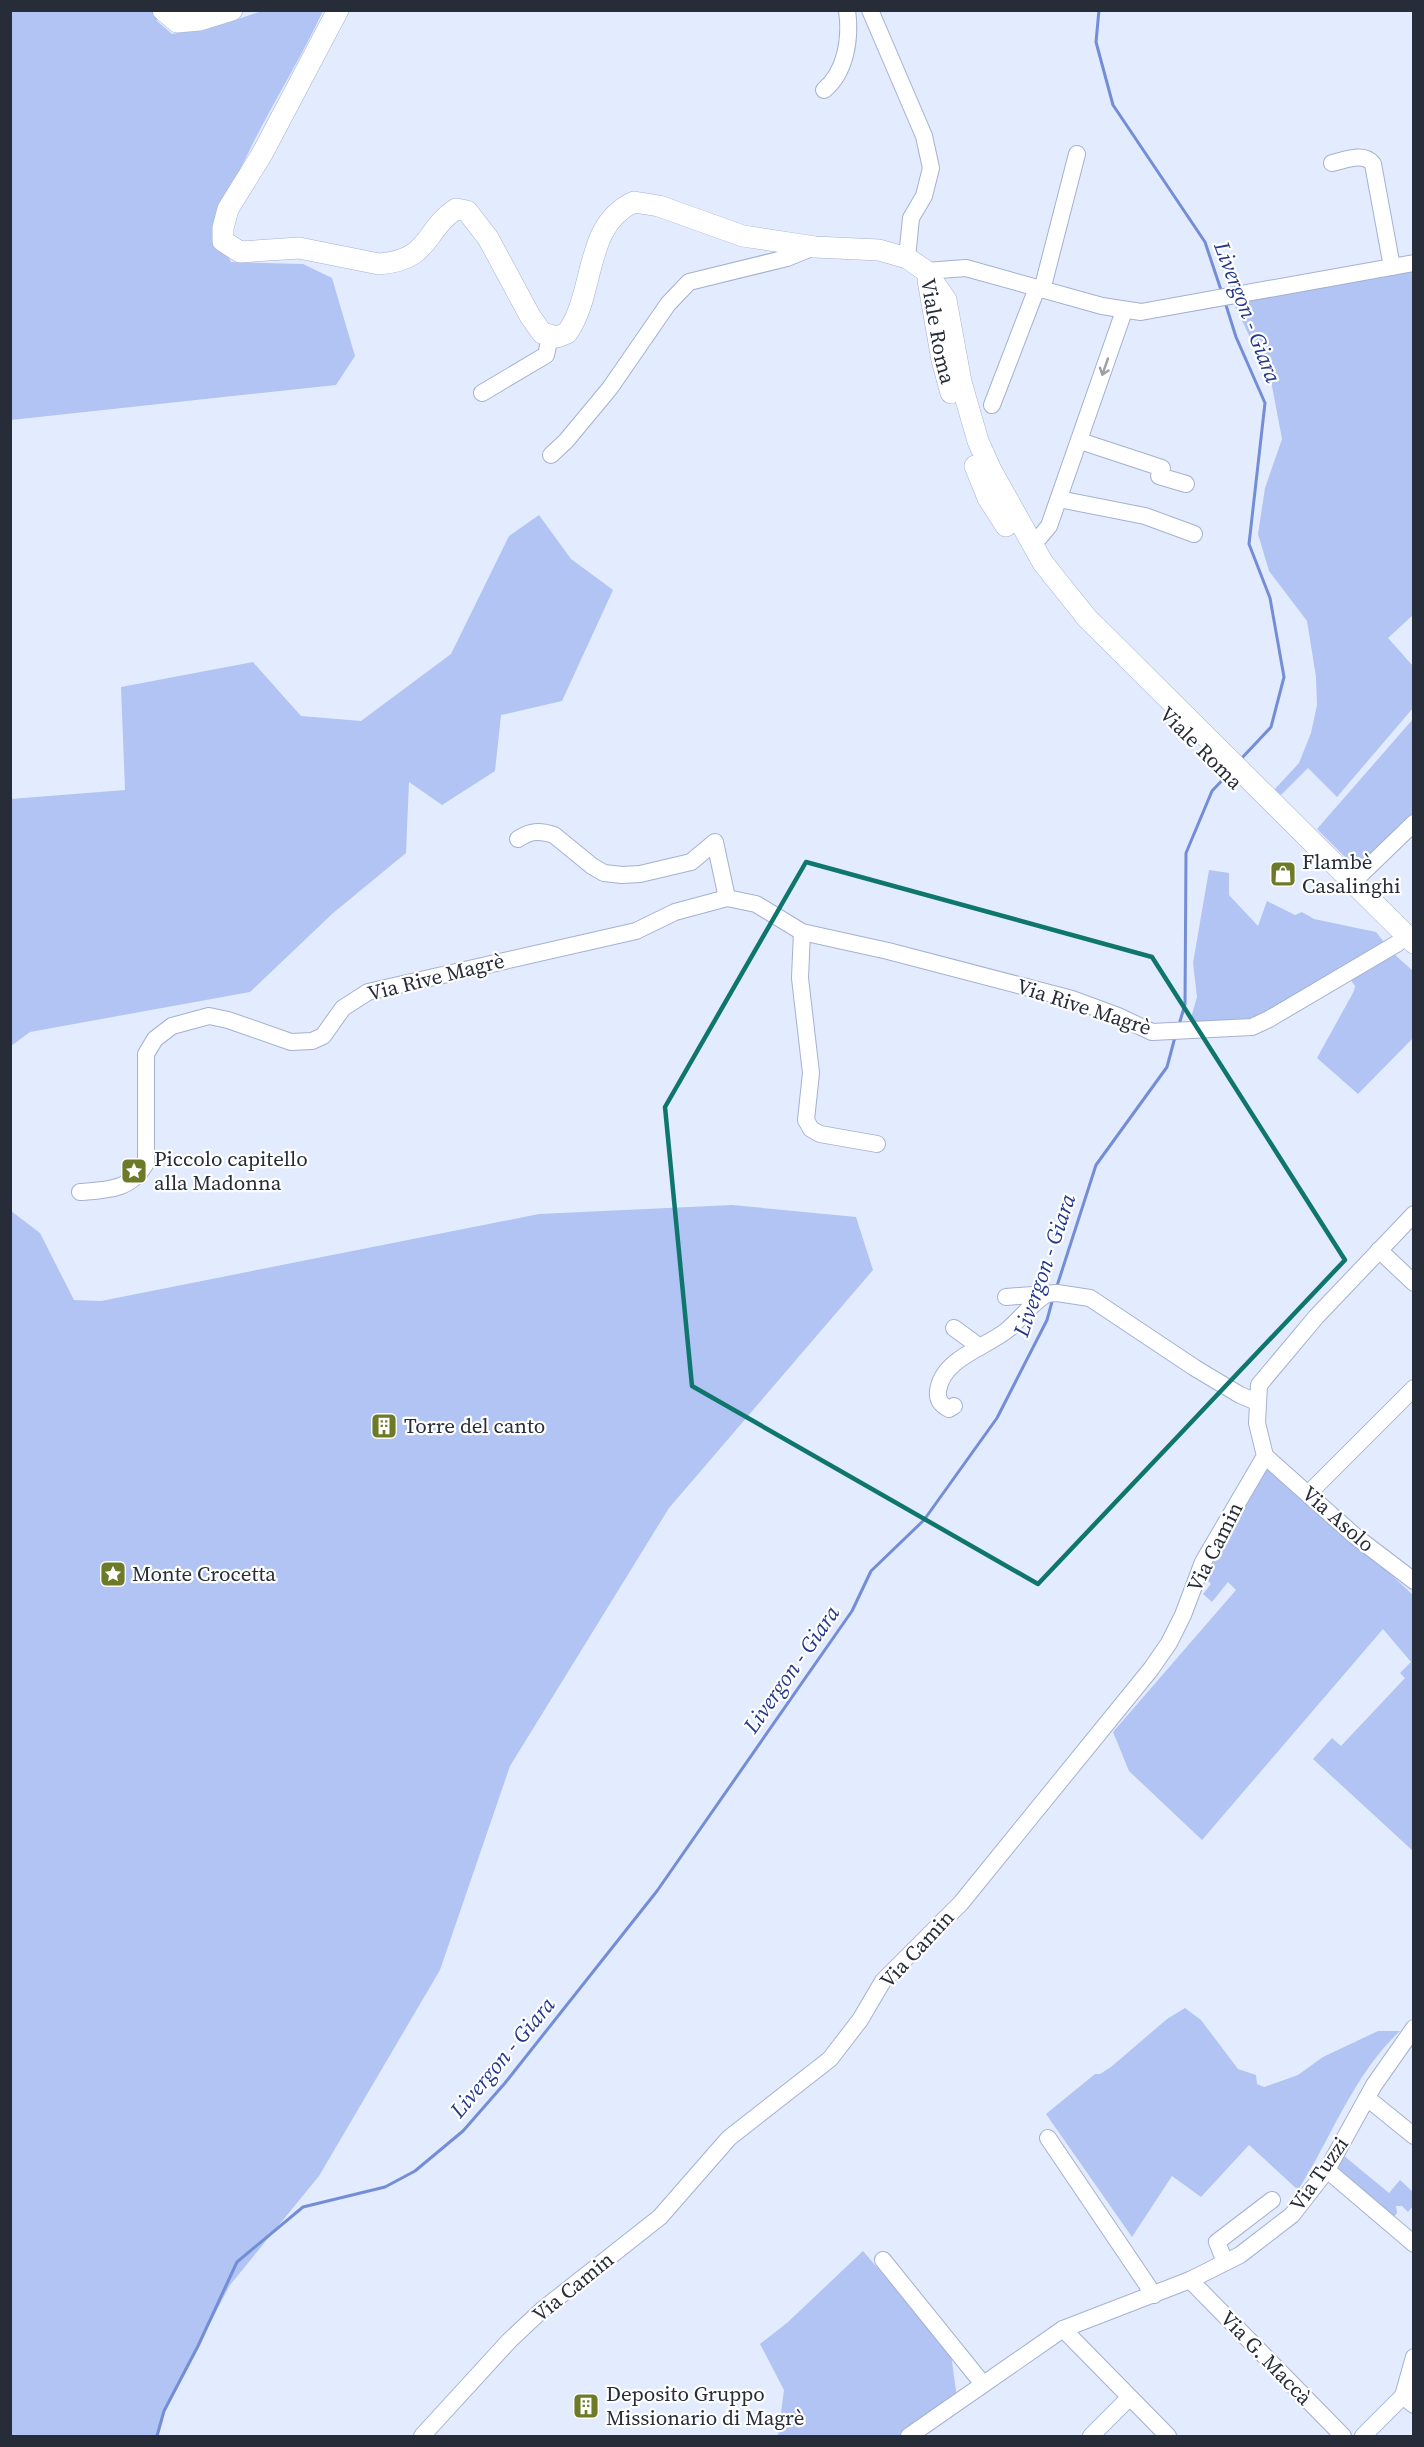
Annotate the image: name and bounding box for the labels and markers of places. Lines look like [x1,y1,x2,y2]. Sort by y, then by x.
place label: Flambè Casalinghi [1302,847,1401,900]
shop icon: Flambè Casalinghi [1268,859,1298,889]
place label: Piccolo capitello alla Madonna [154,1144,308,1197]
place icon: Piccolo capitello alla Madonna [119,1156,149,1186]
building icon: Torre del canto [369,1411,399,1441]
place label: Torre del canto [404,1411,545,1440]
place icon: Monte Crocetta [98,1559,128,1589]
place label: Monte Crocetta [132,1559,276,1588]
place label: Deposito Gruppo Missionario di Magrè [606,2379,804,2432]
building icon: Deposito Gruppo Missionario di Magrè [571,2391,601,2421]

